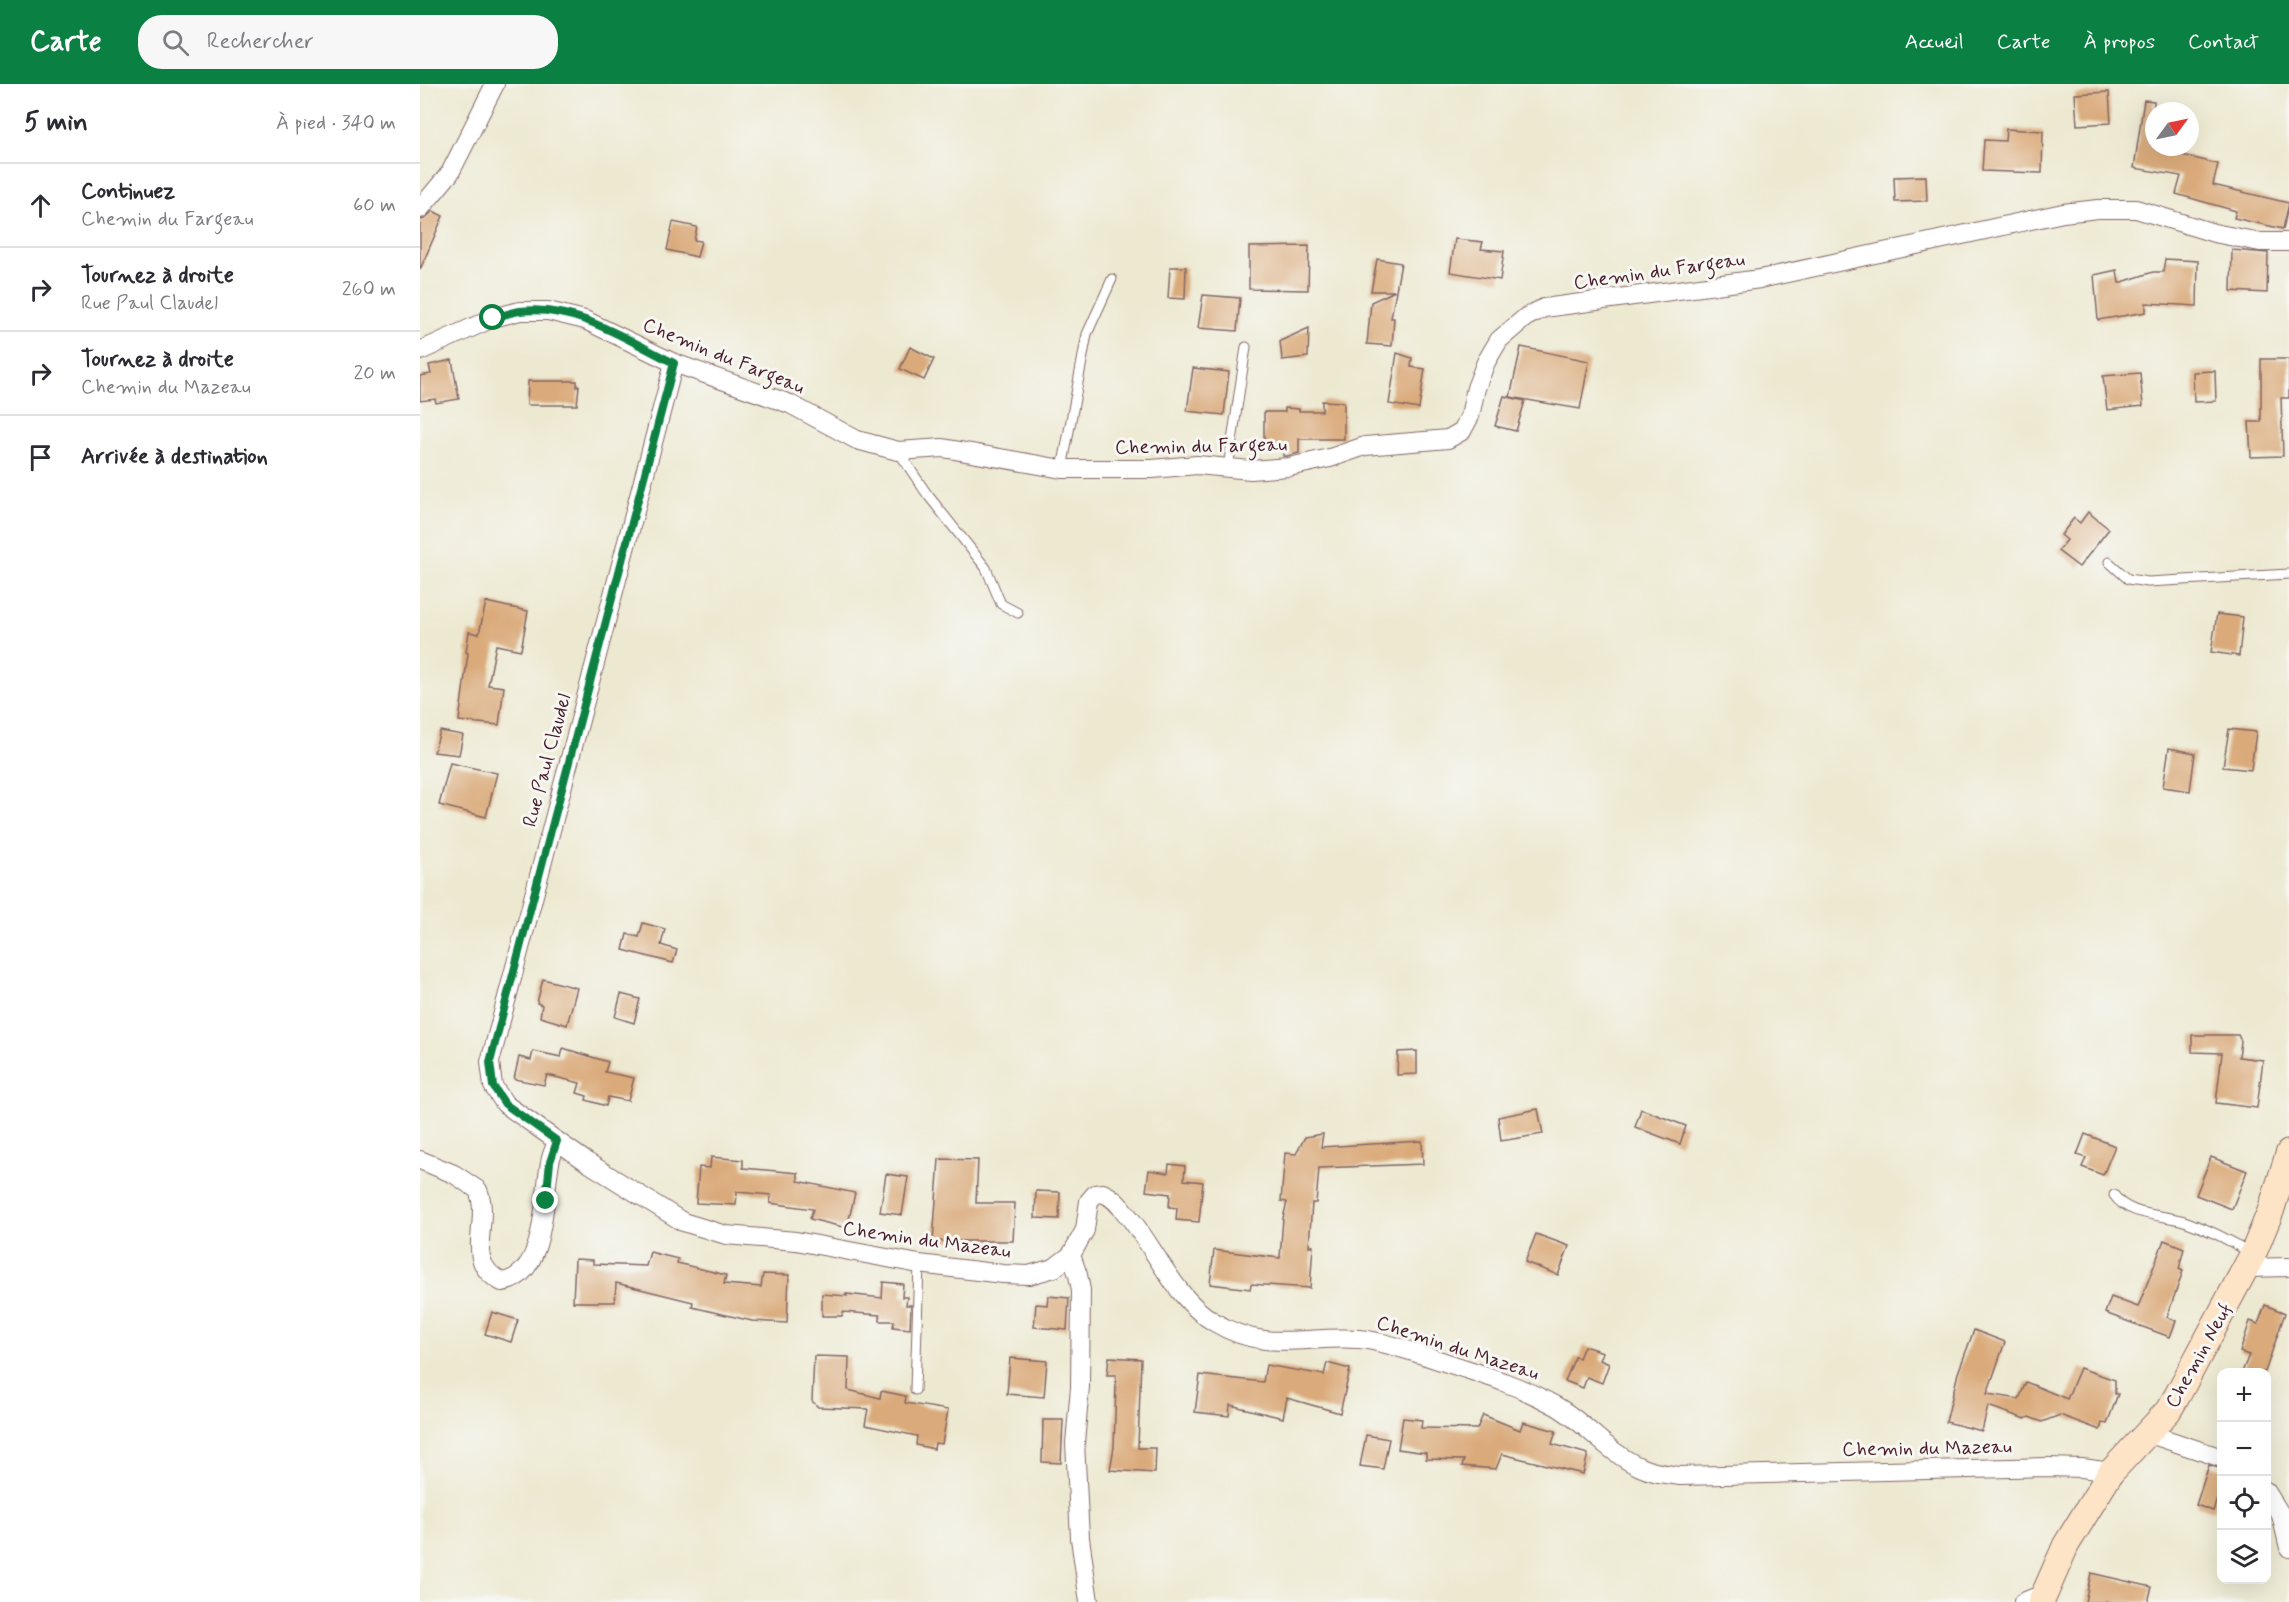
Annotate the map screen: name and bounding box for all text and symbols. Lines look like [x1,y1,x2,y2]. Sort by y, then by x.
search box [138,15,558,69]
text: Carte [30,24,102,61]
icon: search [159,26,192,59]
text: Rechercher [207,28,314,56]
text: Accueil [1905,28,1964,56]
text: Carte [1997,28,2051,56]
text: À propos [2084,28,2155,56]
text: Contact [2188,28,2259,56]
north arrow [2145,102,2199,156]
text: 5 min [24,106,88,140]
text: À pied · 340 m [276,110,396,137]
text: Continuez [81,178,175,206]
icon: ahead [24,189,57,222]
text: 60 m [353,192,396,219]
text: Chemin du Fargeau [81,206,254,233]
street label: Chemin du Fargeau [1572,246,1747,299]
text: Tournez à droite [81,262,234,290]
icon: right [24,273,57,306]
text: 260 m [342,276,396,303]
text: Rue Paul Claudel [81,290,218,317]
route start [479,304,505,330]
street label: Chemin du Fargeau [638,312,808,403]
text: Tournez à droite [81,346,234,374]
icon: right [24,357,57,390]
text: 20 m [353,360,396,387]
text: Chemin du Mazeau [81,374,251,401]
street label: Chemin du Fargeau [1115,431,1288,464]
icon: arrive [24,441,57,474]
text: Arrivée à destination [81,443,268,471]
street label: Rue Paul Claudel [517,691,578,830]
route end [532,1187,558,1213]
street label: Chemin du Mazeau [841,1215,1013,1266]
street label: Chemin Neuf [2159,1298,2239,1413]
street label: Chemin du Mazeau [1373,1309,1542,1387]
map controls [2217,1368,2271,1584]
button: + [2217,1368,2271,1422]
button: − [2217,1422,2271,1476]
street label: Chemin du Mazeau [1842,1434,2012,1463]
button: locate [2217,1476,2271,1530]
button: layers [2217,1530,2271,1584]

